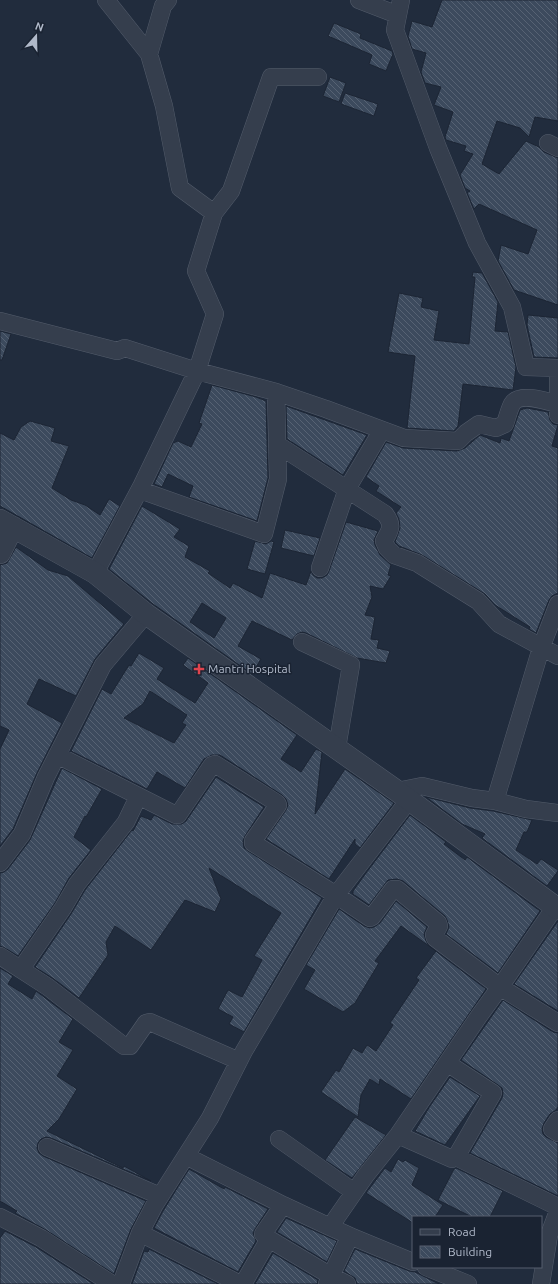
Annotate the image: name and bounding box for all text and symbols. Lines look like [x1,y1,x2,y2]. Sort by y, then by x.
north arrow [16,16,56,56]
text: N [34,20,45,34]
place label: Mantri Hospital [208,662,291,675]
marker: Mantri Hospital [193,663,205,675]
legend [412,1216,542,1268]
text: Road [448,1225,476,1238]
text: Building [448,1245,492,1258]

